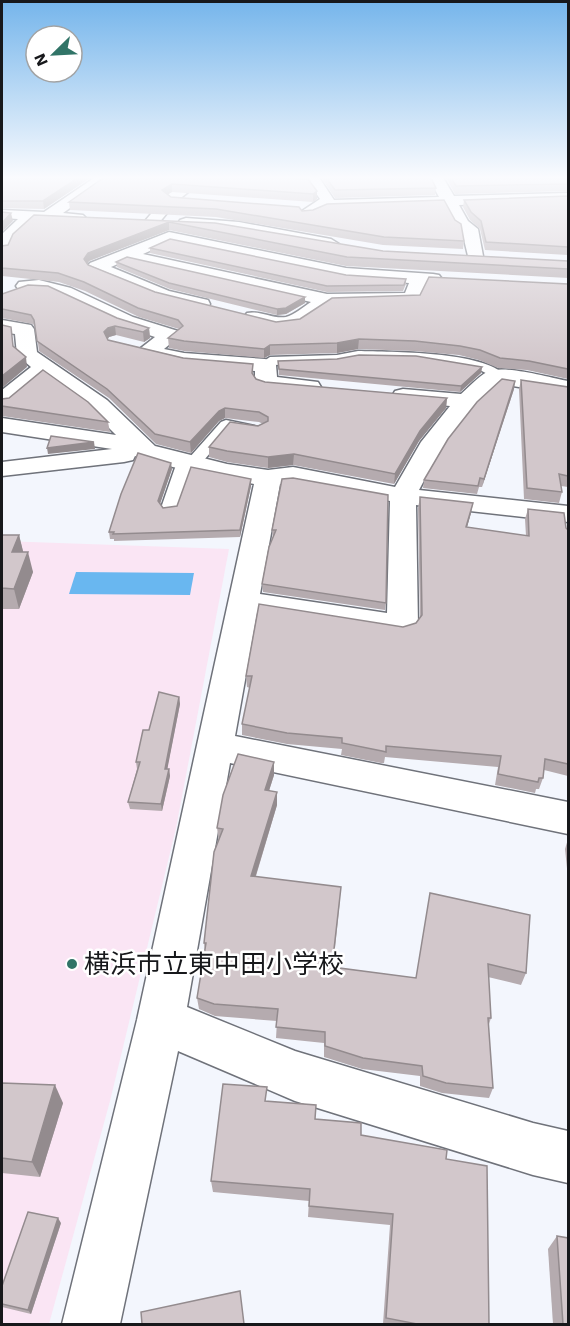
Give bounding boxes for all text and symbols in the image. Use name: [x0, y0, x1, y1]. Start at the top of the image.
north arrow: [24, 24, 84, 84]
text: N: [30, 51, 52, 69]
place label: 横浜市立東中田小学校: [84, 949, 344, 979]
marker: 横浜市立東中田小学校: [65, 957, 79, 971]

